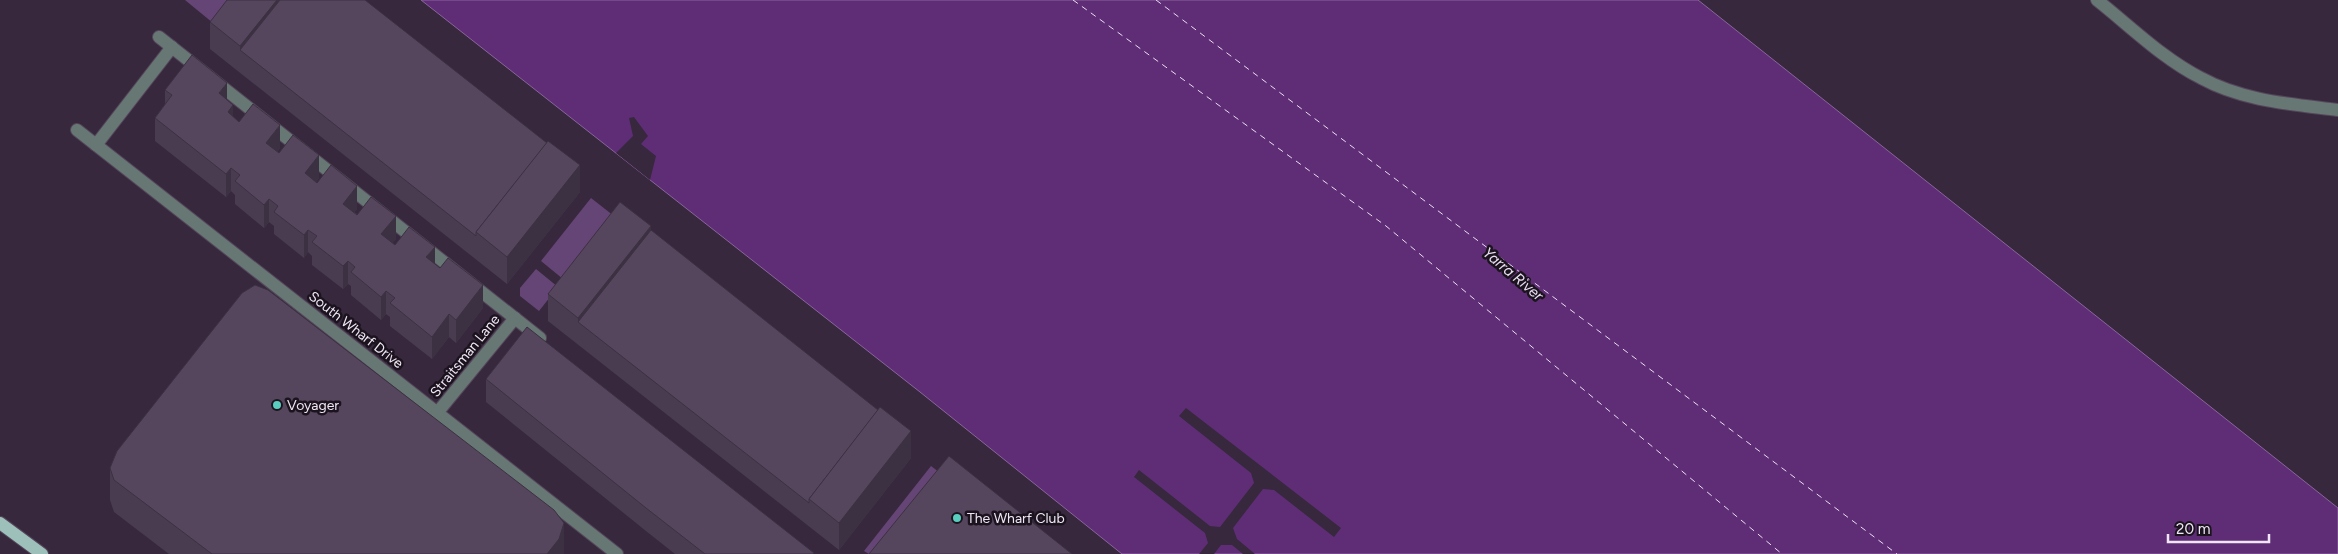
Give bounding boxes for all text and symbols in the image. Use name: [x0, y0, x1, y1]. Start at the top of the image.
water label: Yarra River: [1479, 243, 1548, 305]
street label: South Wharf Drive: [305, 288, 407, 372]
street label: Straitsman Lane: [427, 311, 504, 401]
place label: Voyager: [287, 397, 339, 414]
marker: Voyager: [271, 399, 283, 411]
place label: The Wharf Club: [967, 510, 1065, 527]
marker: The Wharf Club: [951, 512, 963, 524]
scale bar: [2168, 512, 2269, 544]
text: 20 m: [2176, 520, 2210, 538]

